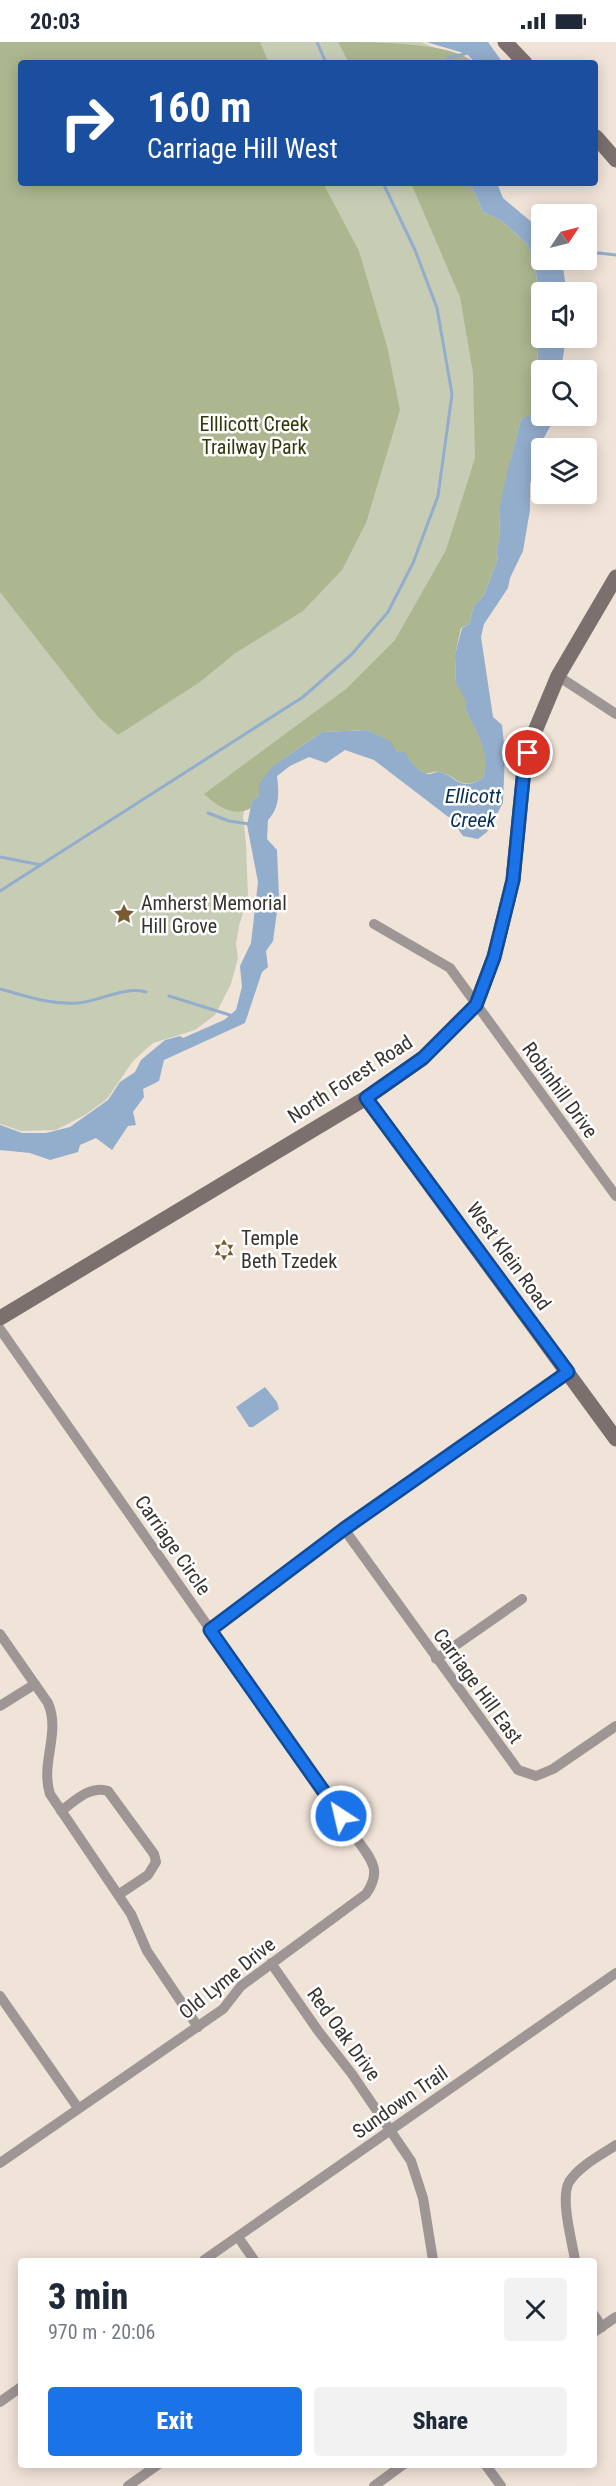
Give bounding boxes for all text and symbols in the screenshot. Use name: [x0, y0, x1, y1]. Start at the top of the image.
text: 20:03: [30, 9, 81, 34]
text: 160 m: [147, 83, 252, 132]
icon: right: [48, 84, 126, 162]
text: Carriage Hill West: [147, 133, 338, 165]
north arrow: [531, 204, 597, 270]
map controls: [531, 204, 597, 504]
button: sound: [531, 282, 597, 348]
button: search: [531, 360, 597, 426]
park label: Elllicott Creek Trailway Park: [199, 412, 309, 459]
button: layers: [531, 438, 597, 504]
pin: [502, 727, 553, 778]
icon: arrive: [511, 736, 544, 769]
water label: Ellicott Creek: [445, 784, 502, 832]
place label: Amherst Memorial Hill Grove: [141, 891, 287, 938]
place icon: Amherst Memorial Hill Grove: [112, 902, 136, 926]
street label: North Forest Road: [283, 1030, 417, 1128]
street label: Robinhill Drive: [517, 1037, 603, 1143]
street label: West Klein Road: [462, 1197, 556, 1315]
place label: Temple Beth Tzedek: [241, 1226, 337, 1273]
synagogue icon: Temple Beth Tzedek: [212, 1238, 236, 1262]
street label: Carriage Circle: [130, 1491, 216, 1599]
street label: Carriage Hill East: [428, 1624, 528, 1748]
position arrow: [309, 1784, 373, 1848]
street label: Old Lyme Drive: [174, 1932, 280, 2024]
street label: Red Oak Drive: [302, 1983, 386, 2085]
street label: Sundown Trail: [348, 2060, 452, 2144]
text: 3 min: [48, 2276, 128, 2318]
button: close: [504, 2278, 567, 2341]
text: 970 m · 20:06: [48, 2320, 155, 2344]
button: Exit: [48, 2387, 302, 2456]
button: Share: [314, 2387, 567, 2456]

